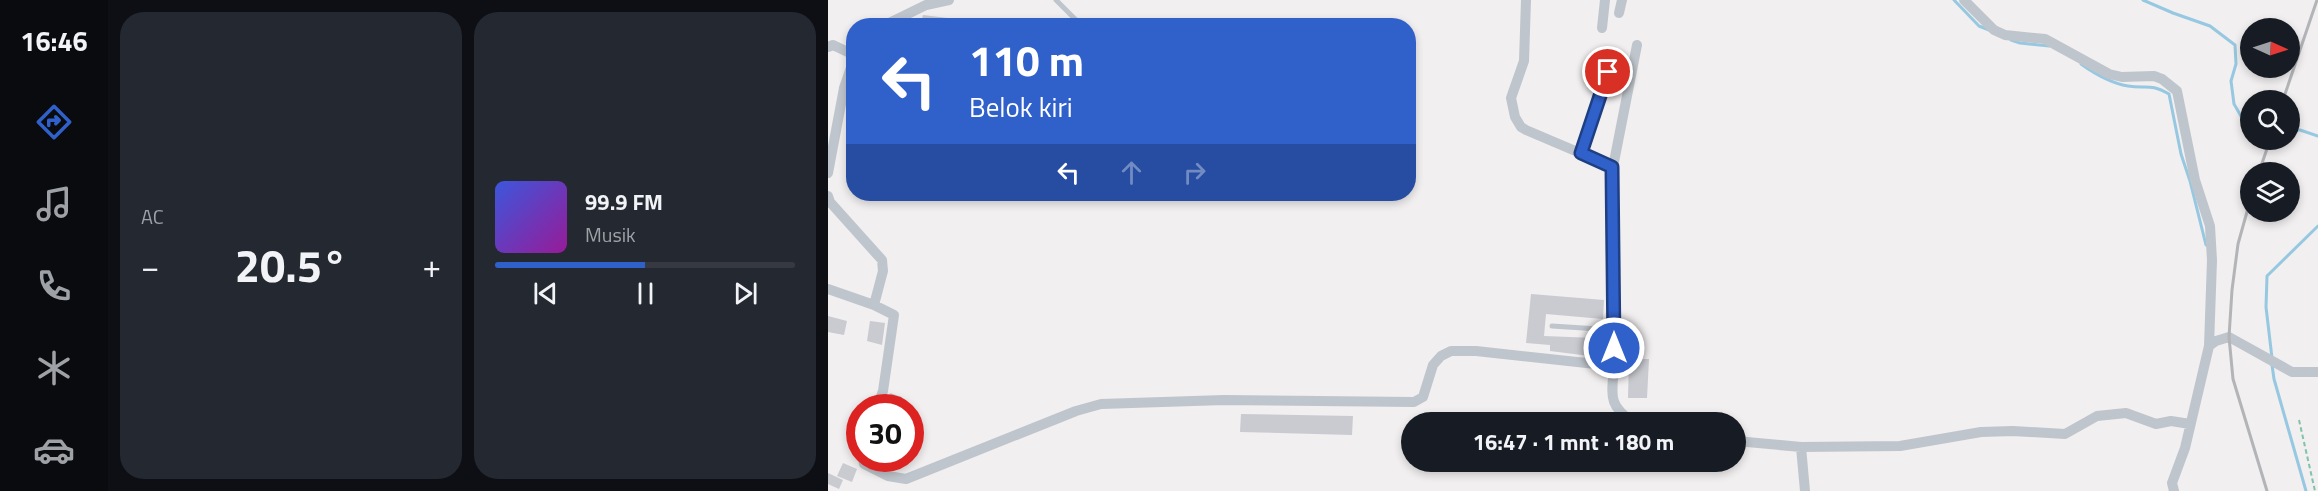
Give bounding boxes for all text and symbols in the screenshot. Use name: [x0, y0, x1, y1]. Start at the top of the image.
north arrow: [2240, 18, 2300, 78]
map controls: [2240, 18, 2300, 222]
text: 16:46: [20, 20, 88, 61]
text: 110 m: [969, 28, 1084, 92]
icon: left: [870, 42, 948, 120]
pin: [1582, 46, 1633, 97]
icon: arrive: [1591, 55, 1624, 88]
text: Belok kiri: [969, 86, 1073, 127]
button: search: [2240, 90, 2300, 150]
icon: directions: [33, 101, 75, 143]
icon: left: [1052, 156, 1085, 189]
icon: ahead: [1115, 156, 1148, 189]
icon: right: [1178, 156, 1211, 189]
button: layers: [2240, 162, 2300, 222]
icon: music: [33, 183, 75, 225]
text: 99.9 FM: [585, 185, 663, 219]
text: AC: [141, 201, 164, 232]
text: Musik: [585, 219, 636, 250]
text: 20.5°: [235, 231, 347, 299]
text: −: [141, 241, 159, 291]
text: +: [423, 241, 441, 291]
icon: phone: [33, 265, 75, 307]
icon: previous: [529, 277, 562, 310]
icon: pause: [629, 277, 662, 310]
icon: next: [729, 277, 762, 310]
position arrow: [1582, 316, 1646, 380]
icon: climate: [33, 347, 75, 389]
speed limit sign: 30: [846, 394, 924, 472]
text: 16:47 · 1 mnt · 180 m: [1473, 425, 1674, 459]
icon: car: [33, 429, 75, 471]

